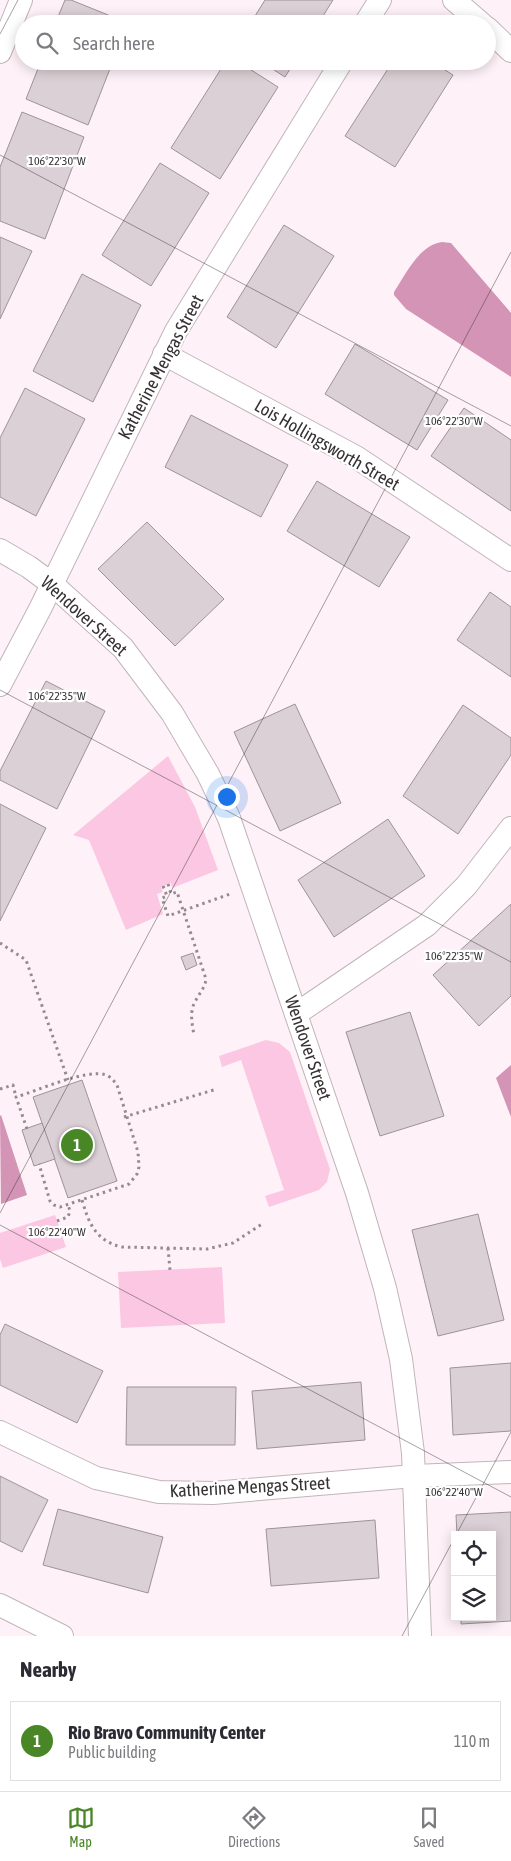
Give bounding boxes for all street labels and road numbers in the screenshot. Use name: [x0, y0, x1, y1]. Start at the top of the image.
street label: Katherine Mengas Street: [114, 291, 208, 443]
street label: Lois Hollingsworth Street: [251, 395, 403, 495]
street label: Wendover Street: [37, 571, 132, 660]
street label: Wendover Street: [281, 993, 336, 1103]
street label: Katherine Mengas Street: [169, 1472, 331, 1501]

